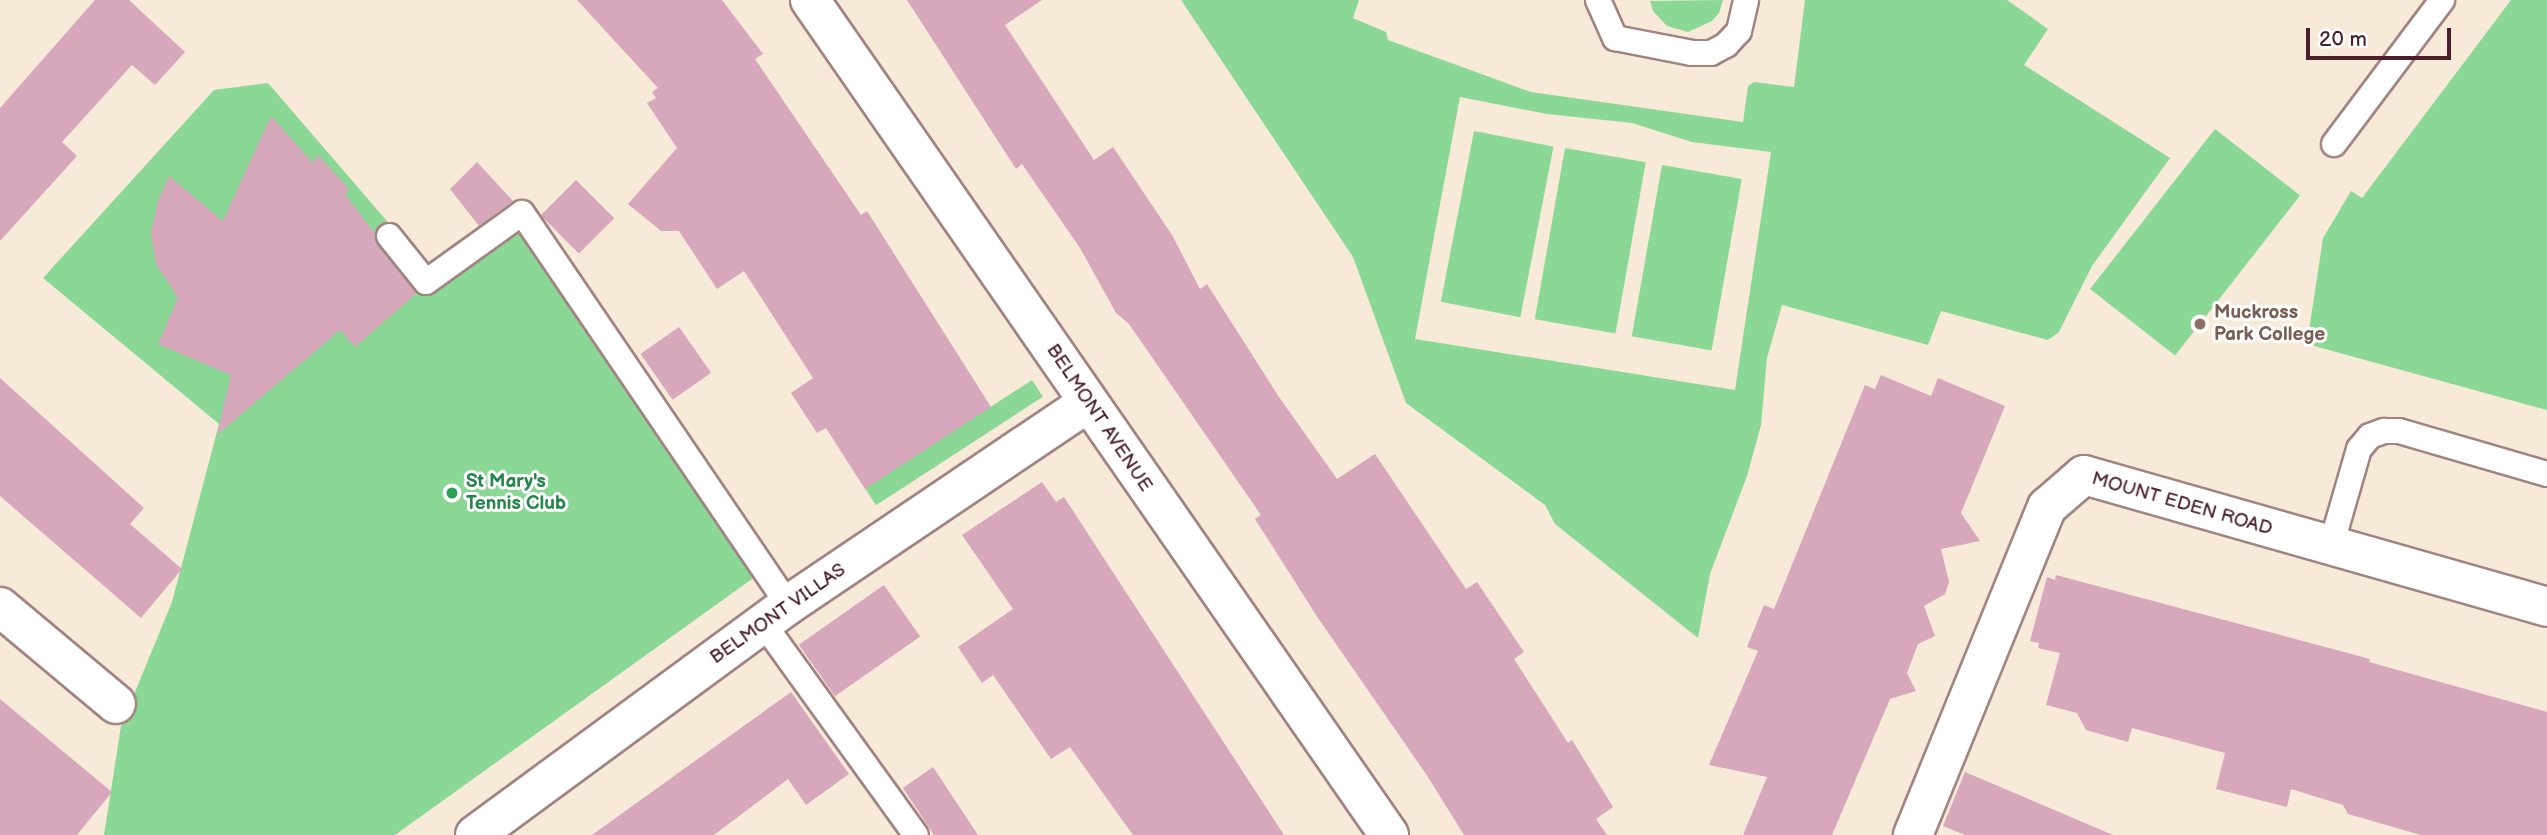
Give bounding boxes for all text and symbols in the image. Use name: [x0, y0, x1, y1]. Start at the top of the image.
scale bar: [2309, 14, 2454, 58]
text: 20 m: [2319, 27, 2367, 52]
place label: Muckross Park College: [2214, 302, 2325, 346]
marker: Muckross Park College: [2192, 316, 2208, 332]
street label: BELMONT AVENUE: [1041, 340, 1157, 496]
street label: MOUNT EDEN ROAD: [2089, 467, 2275, 541]
place label: St Mary's Tennis Club: [466, 471, 566, 515]
marker: St Mary's Tennis Club: [444, 485, 460, 501]
street label: BELMONT VILLAS: [706, 559, 850, 669]

